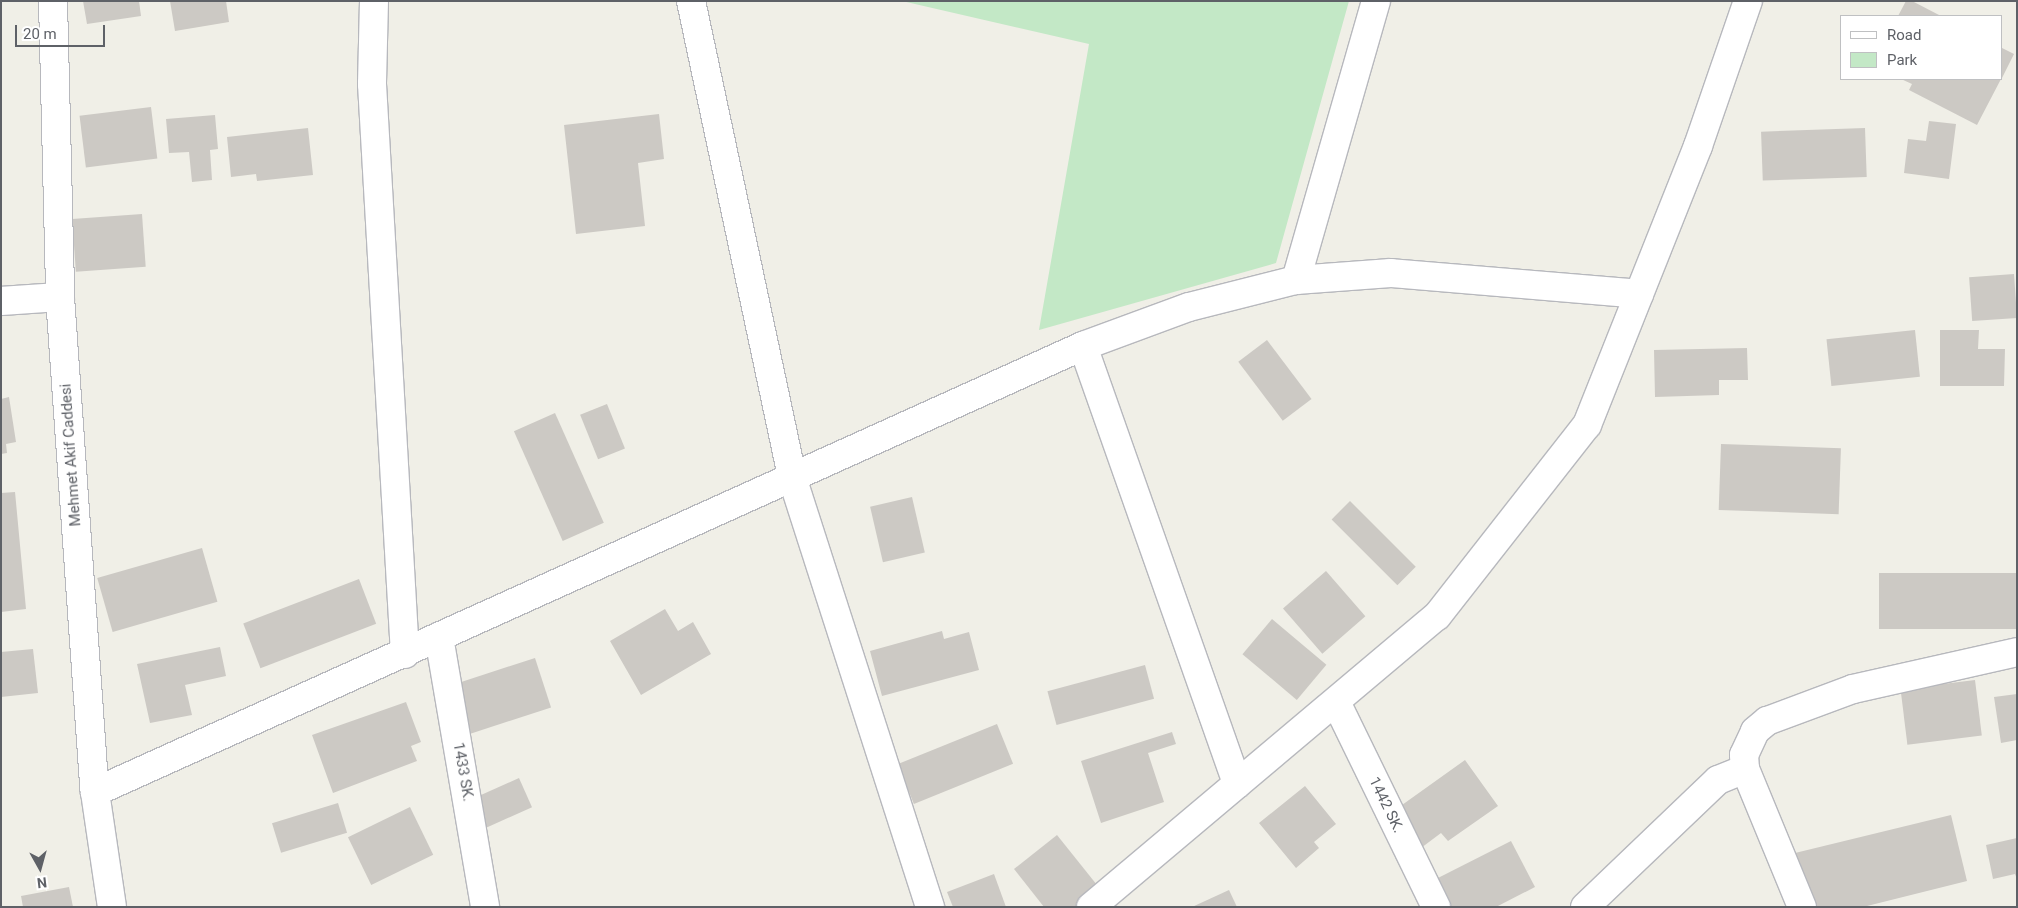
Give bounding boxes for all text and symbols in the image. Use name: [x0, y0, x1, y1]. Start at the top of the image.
scale bar: [18, 15, 108, 47]
legend: [1840, 15, 2003, 80]
text: 20 m: [23, 25, 57, 43]
text: Road: [1887, 26, 1921, 44]
text: Park: [1887, 51, 1917, 69]
street label: Mehmet Akif Caddesi: [57, 383, 85, 527]
street label: 1433 SK.: [449, 741, 477, 803]
street label: 1442 SK.: [1365, 774, 1407, 836]
north arrow: [15, 843, 65, 893]
text: N: [36, 874, 48, 891]

